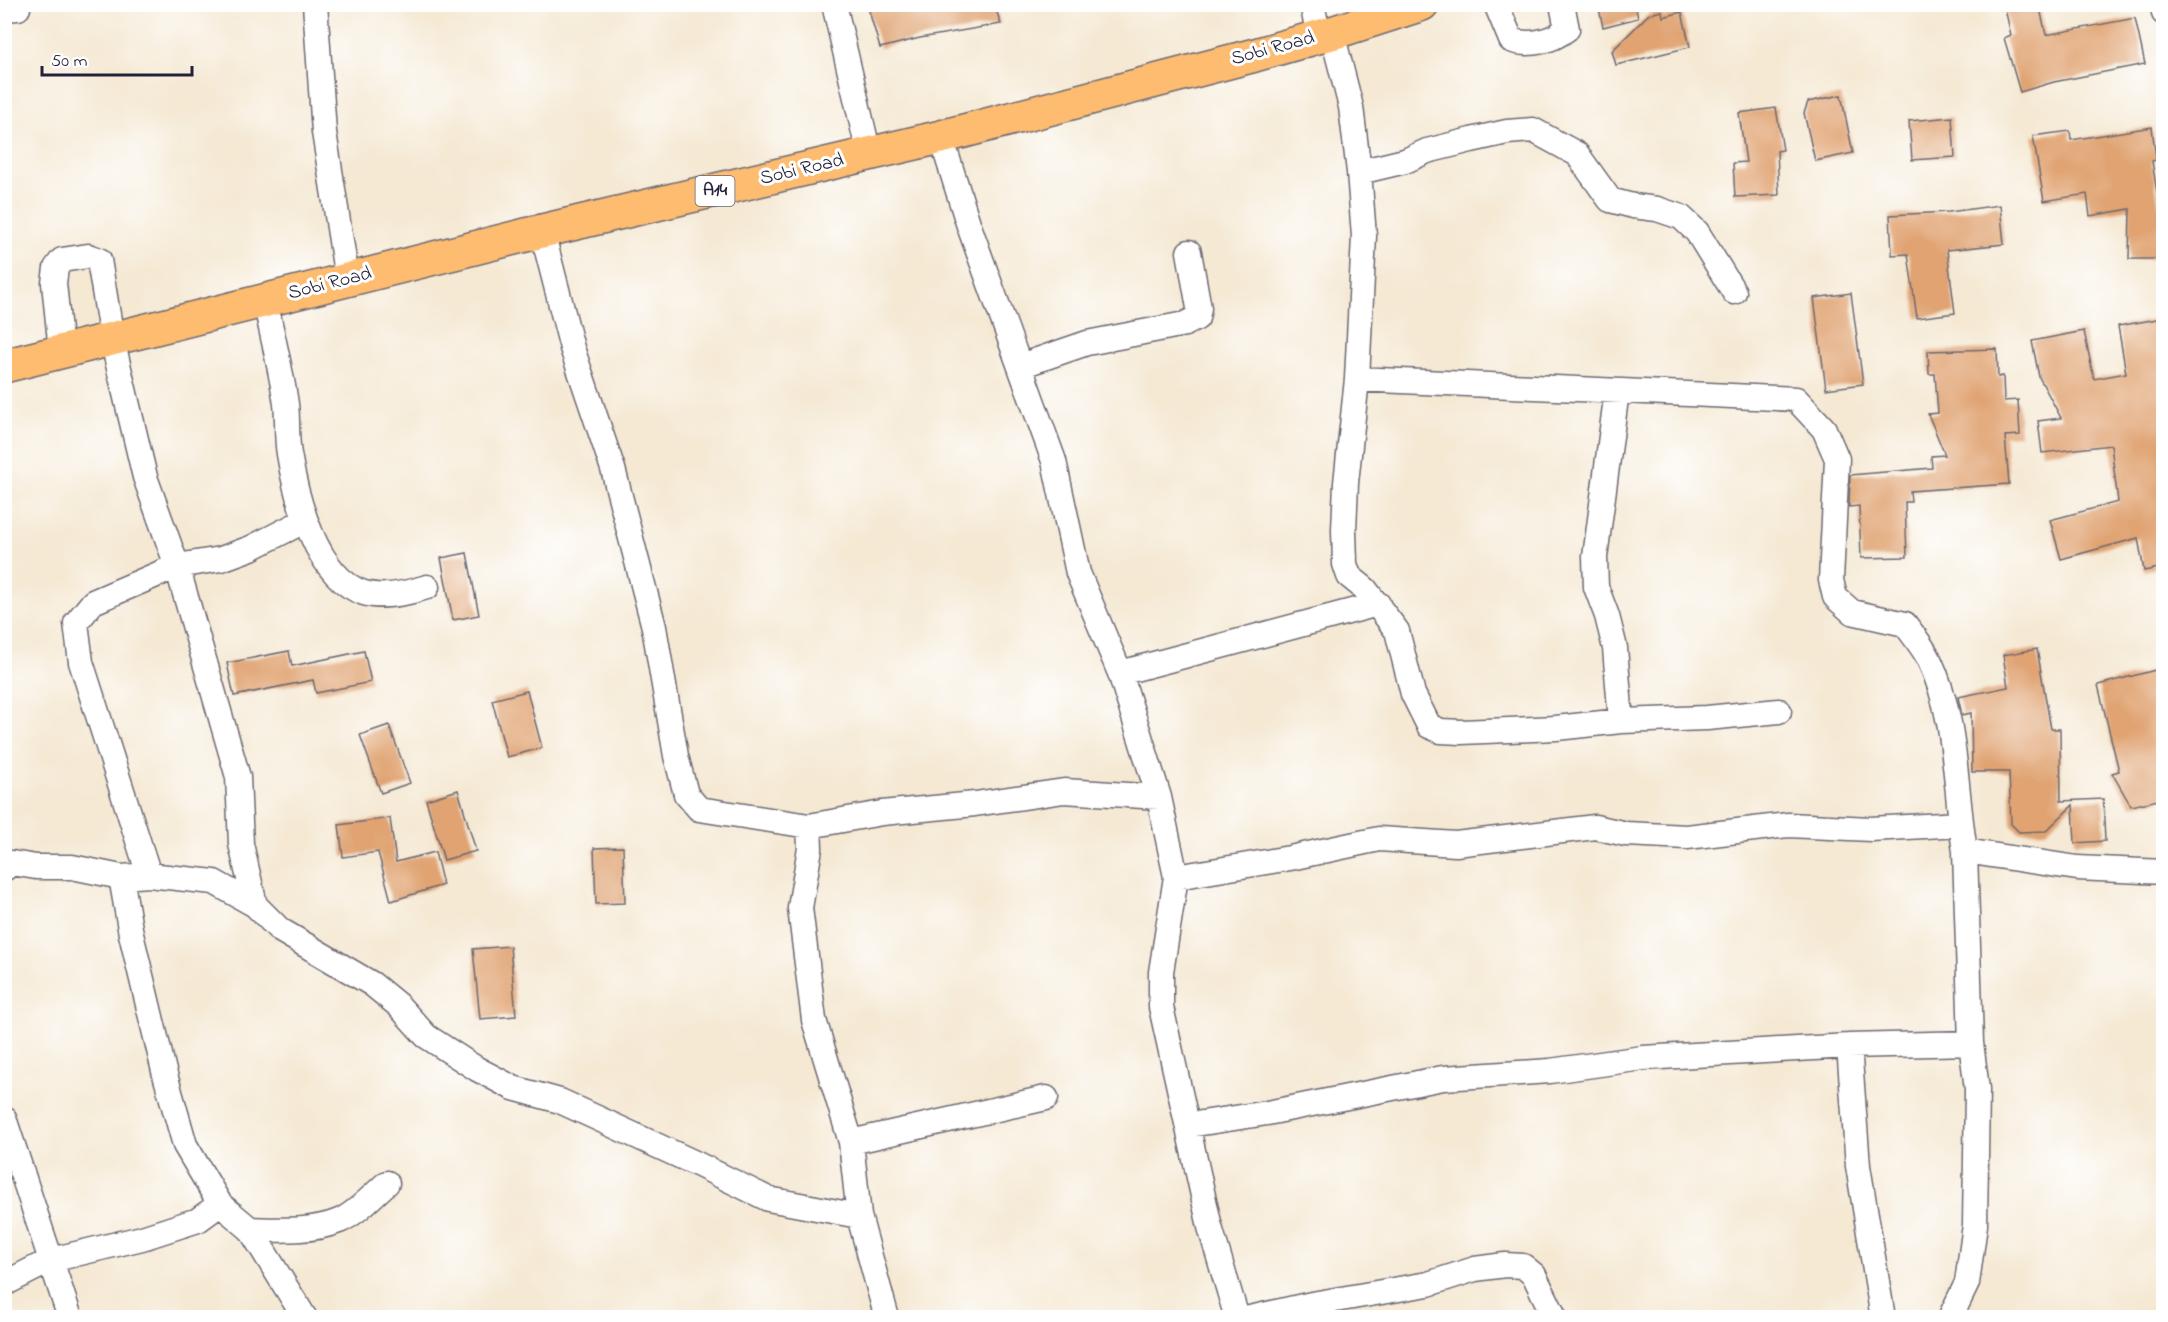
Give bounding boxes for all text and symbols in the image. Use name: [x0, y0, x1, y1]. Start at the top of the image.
street label: Sobi Road: [1228, 24, 1318, 74]
scale bar: [42, 39, 192, 77]
text: 50 m: [51, 49, 88, 75]
street label: Sobi Road: [757, 146, 847, 194]
road number: A14: [696, 176, 734, 206]
street label: Sobi Road: [285, 260, 375, 308]

